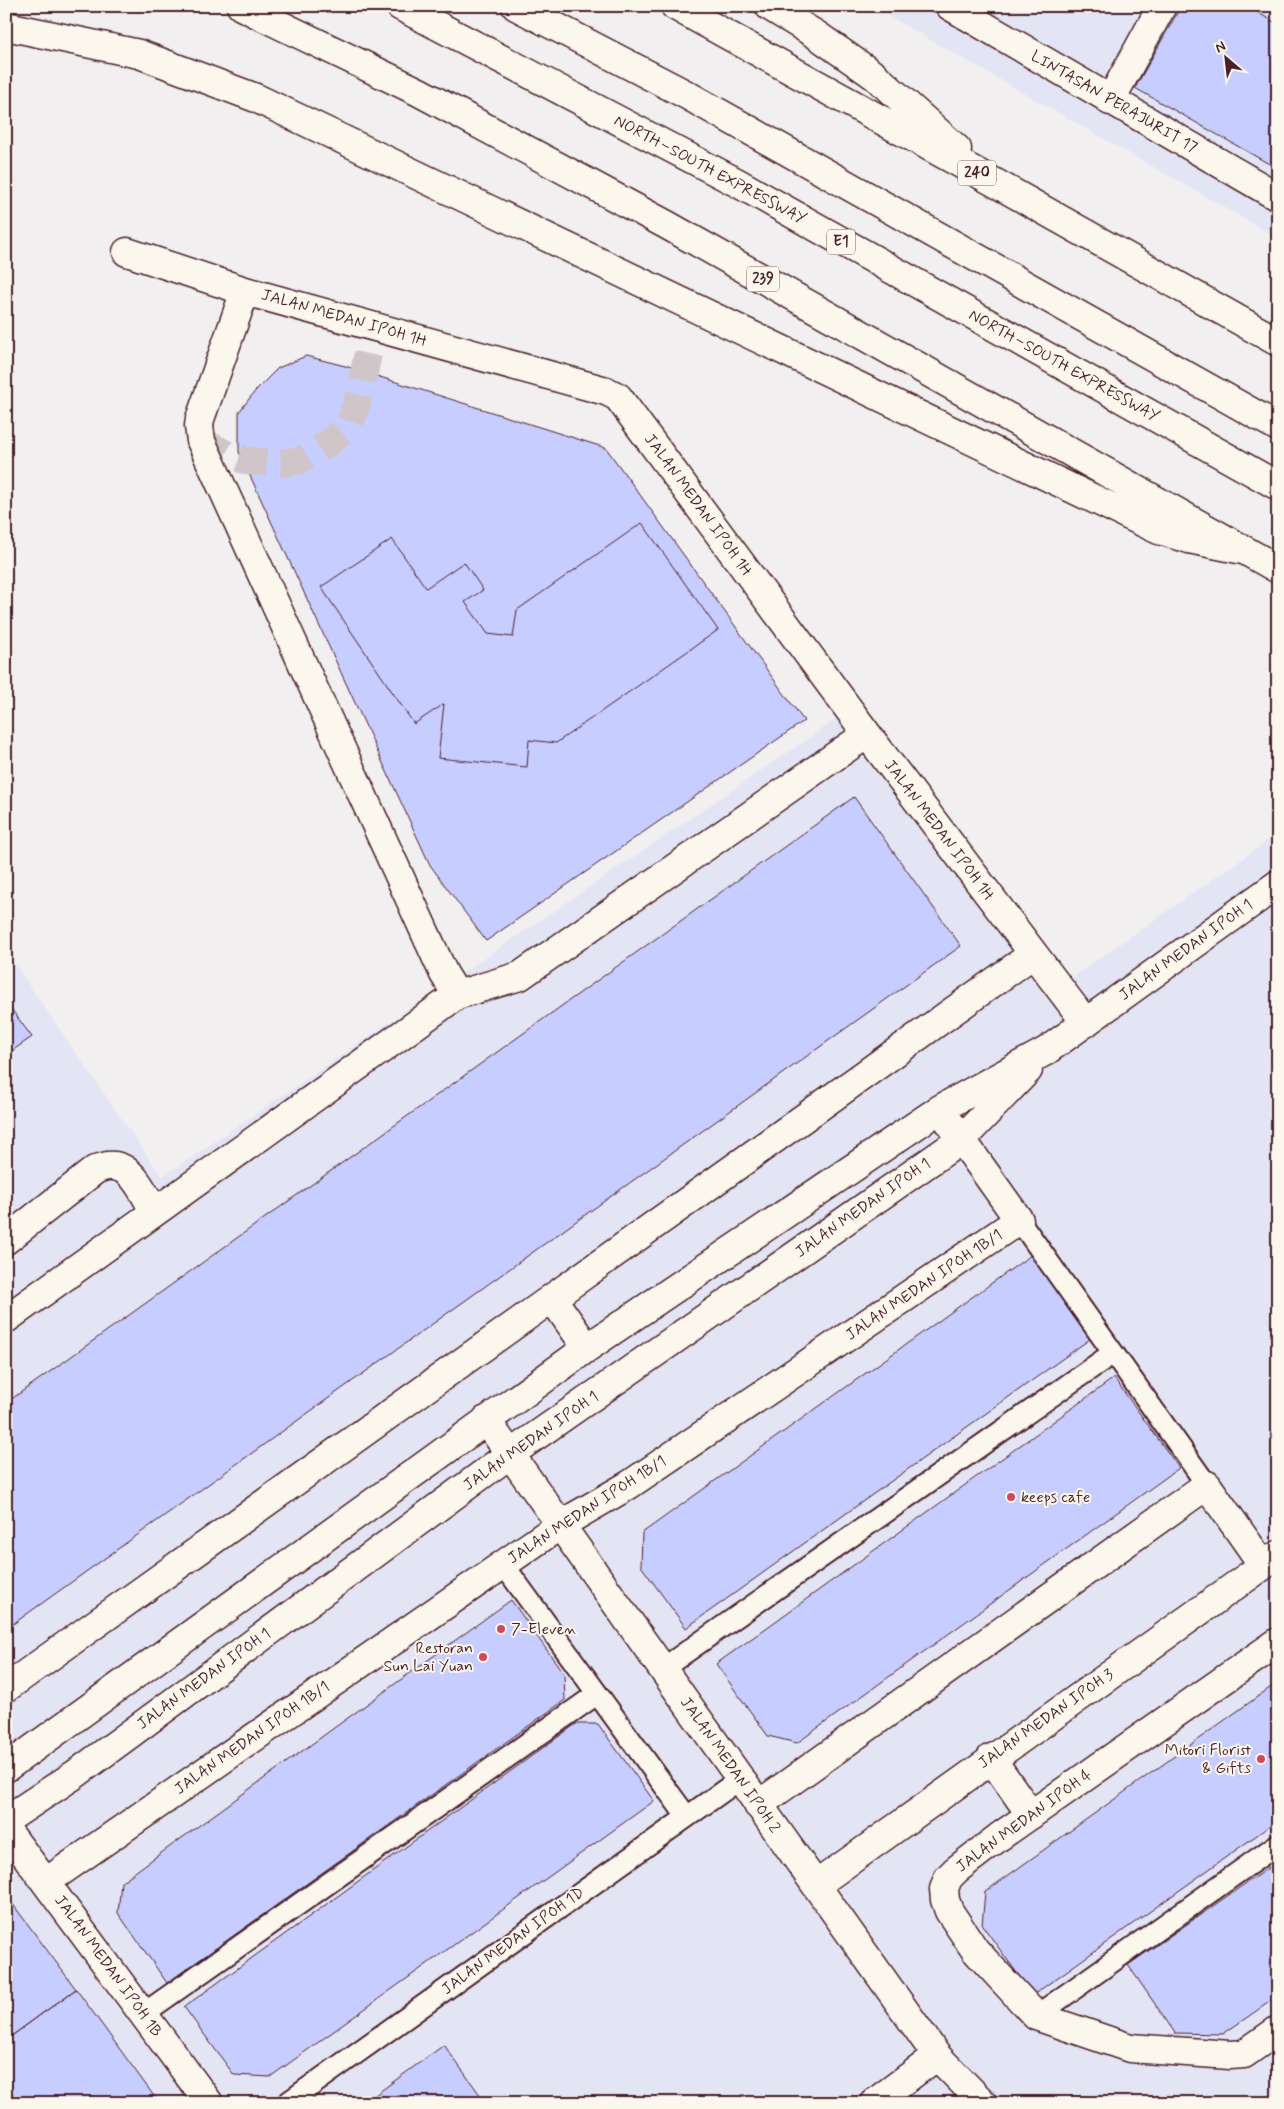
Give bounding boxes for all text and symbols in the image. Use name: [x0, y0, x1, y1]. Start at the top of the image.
north arrow: [1202, 32, 1252, 82]
text: N: [1212, 37, 1229, 58]
street label: LINTASAN PERAJURIT 17: [1027, 46, 1201, 158]
street label: NORTH–SOUTH EXPRESSWAY: [610, 110, 810, 230]
road number: 240: [958, 160, 996, 186]
road number: E1: [827, 230, 855, 254]
road number: 239: [747, 266, 779, 292]
street label: JALAN MEDAN IPOH 1H: [259, 284, 429, 352]
street label: NORTH–SOUTH EXPRESSWAY: [965, 305, 1163, 427]
street label: JALAN MEDAN IPOH 1H: [639, 430, 757, 580]
street label: JALAN MEDAN IPOH 1H: [879, 755, 999, 905]
street label: JALAN MEDAN IPOH 1: [1115, 894, 1257, 1006]
street label: JALAN MEDAN IPOH 1: [791, 1153, 935, 1263]
street label: JALAN MEDAN IPOH 1B/1: [842, 1225, 1006, 1345]
street label: JALAN MEDAN IPOH 1: [459, 1386, 603, 1496]
street label: JALAN MEDAN IPOH 1B/1: [504, 1451, 670, 1569]
place label: keeps cafe: [1021, 1487, 1090, 1508]
marker: keeps cafe: [1005, 1491, 1017, 1503]
place label: 7-Eleven: [511, 1619, 577, 1640]
street label: JALAN MEDAN IPOH 1: [133, 1623, 275, 1735]
marker: 7-Eleven: [495, 1623, 507, 1635]
place label: Restoran Sun Lai Yuan: [384, 1638, 473, 1677]
marker: Restoran Sun Lai Yuan: [477, 1651, 489, 1663]
street label: JALAN MEDAN IPOH 3: [974, 1664, 1118, 1774]
street label: JALAN MEDAN IPOH 1B/1: [170, 1676, 334, 1800]
street label: JALAN MEDAN IPOH 2: [675, 1693, 785, 1837]
place label: Mitori Florist & Gifts: [1165, 1740, 1251, 1779]
marker: Mitori Florist & Gifts: [1255, 1753, 1267, 1765]
street label: JALAN MEDAN IPOH 4: [952, 1765, 1096, 1877]
street label: JALAN MEDAN IPOH 1D: [437, 1882, 589, 2000]
street label: JALAN MEDAN IPOH 1B: [49, 1891, 167, 2041]

